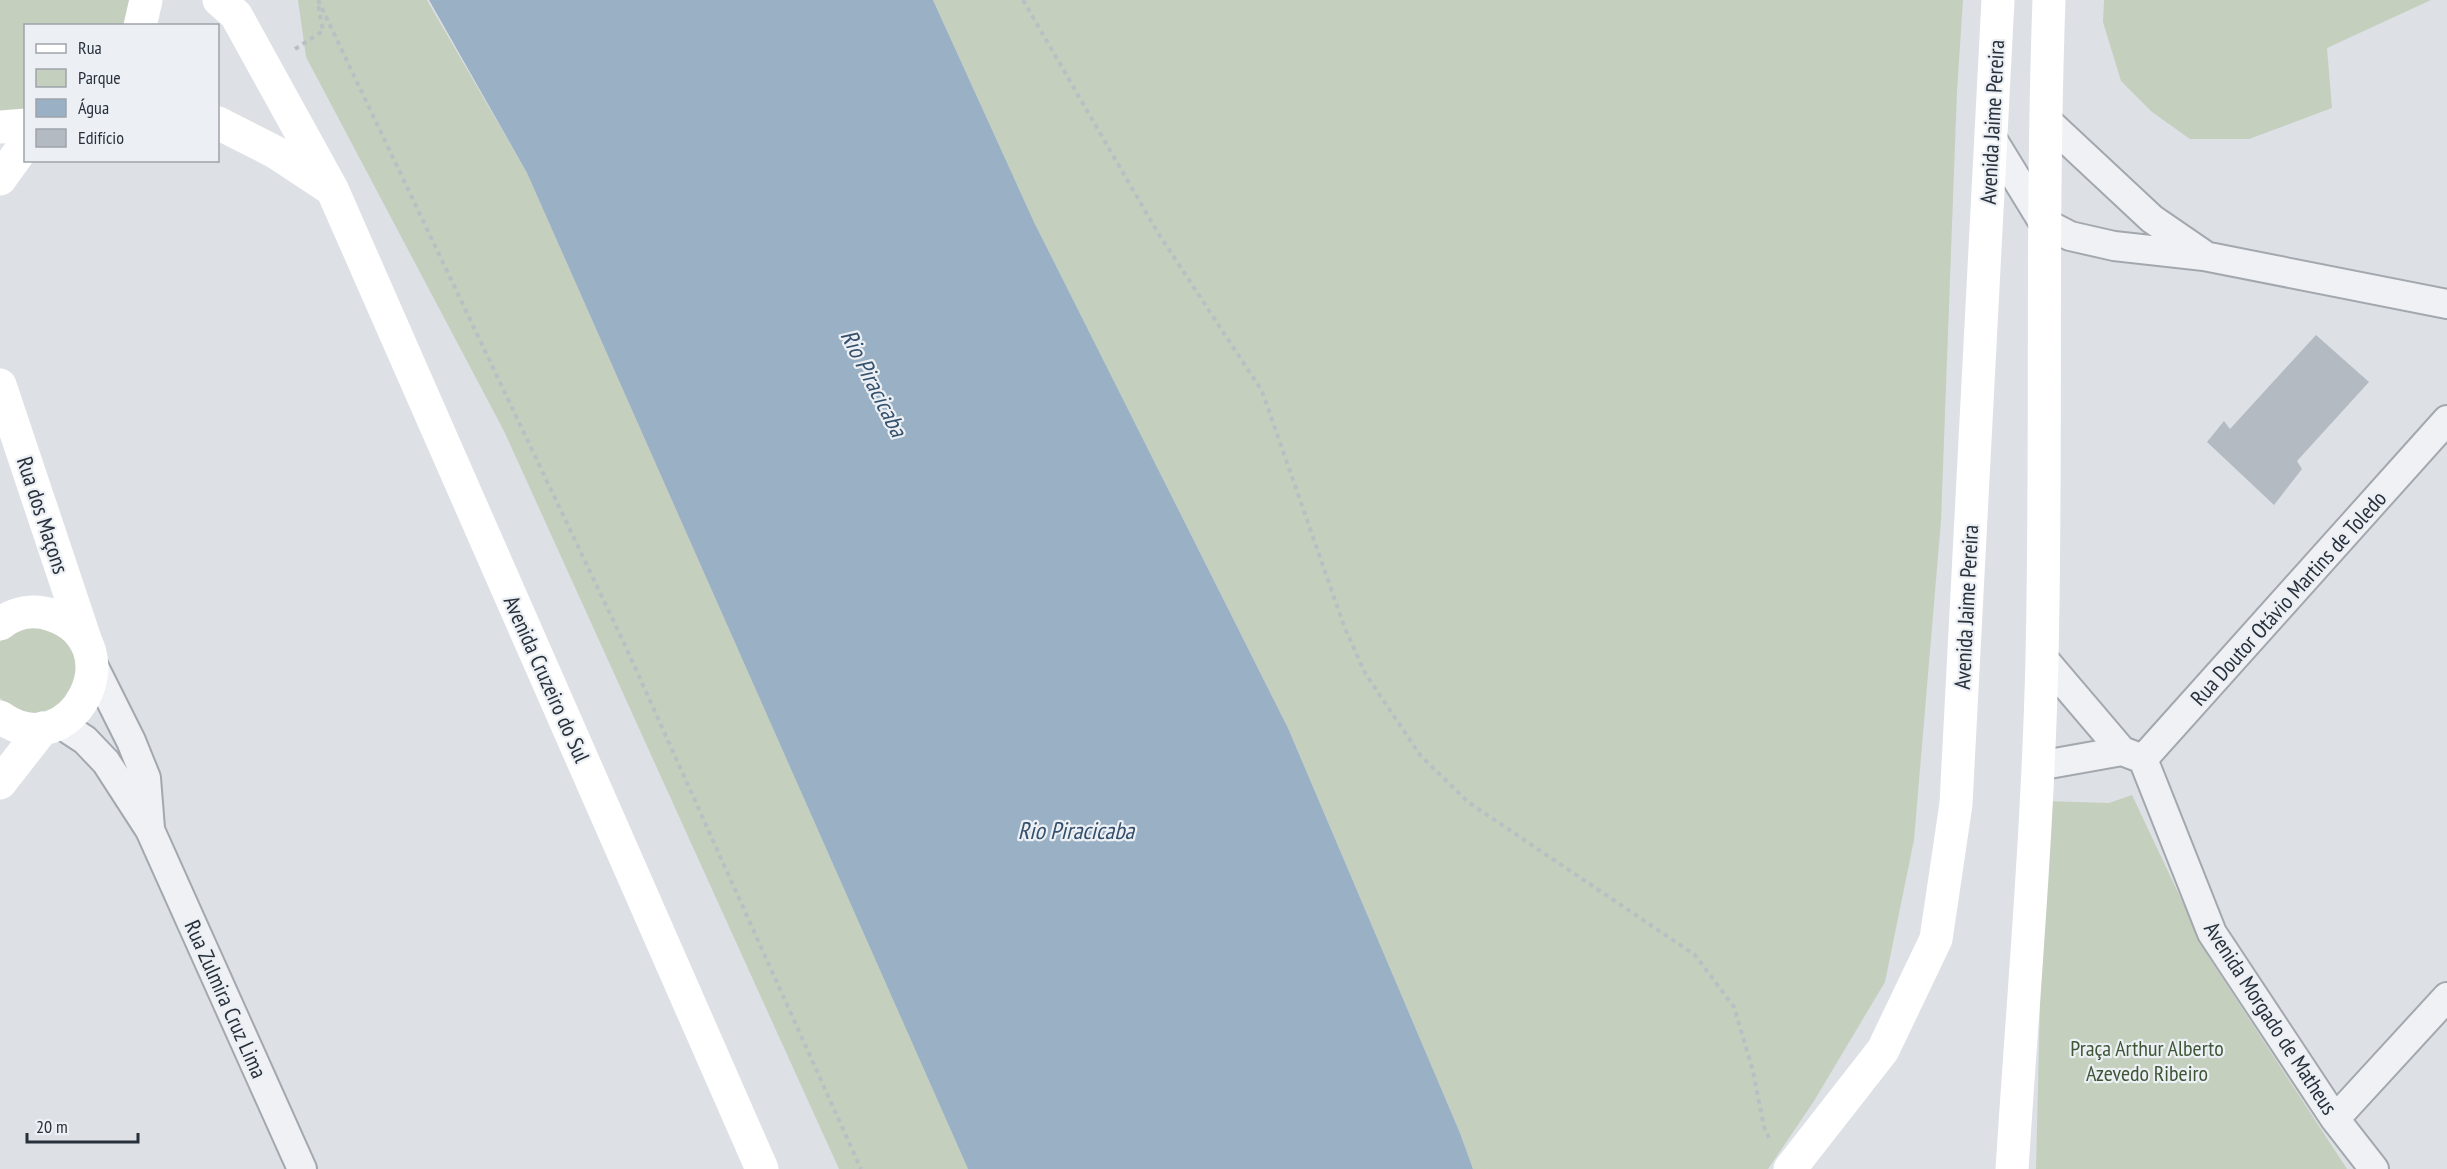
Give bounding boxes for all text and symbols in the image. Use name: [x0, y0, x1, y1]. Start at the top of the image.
legend: [24, 24, 219, 162]
text: Rua: [78, 36, 102, 59]
street label: Avenida Jaime Pereira: [1974, 39, 2010, 205]
text: Parque: [78, 66, 121, 89]
text: Água: [78, 96, 109, 119]
text: Edifício: [78, 126, 124, 149]
water label: Rio Piracicaba: [834, 324, 915, 443]
street label: Rua dos Maçons: [11, 453, 75, 577]
street label: Rua Doutor Otávio Martins de Toledo: [2184, 485, 2392, 711]
street label: Avenida Jaime Pereira: [1948, 524, 1984, 690]
street label: Avenida Cruzeiro do Sul: [498, 591, 597, 768]
water label: Rio Piracicaba: [1018, 815, 1136, 846]
street label: Rua Zulmira Cruz Lima: [179, 916, 273, 1082]
street label: Avenida Morgado de Matheus: [2198, 916, 2344, 1120]
park label: Praça Arthur Alberto Azevedo Ribeiro: [2070, 1034, 2224, 1087]
scale bar: [27, 1106, 138, 1144]
text: 20 m: [36, 1115, 68, 1138]

